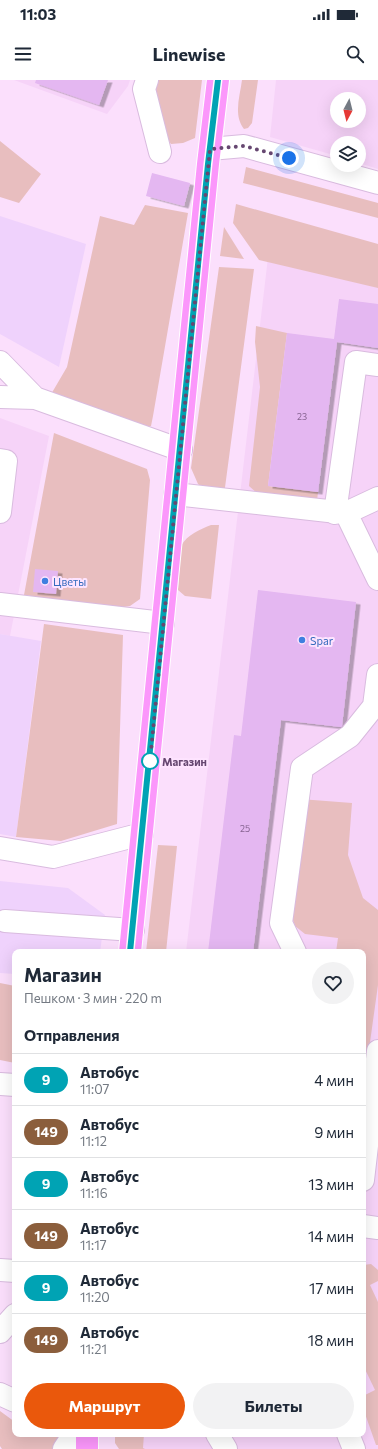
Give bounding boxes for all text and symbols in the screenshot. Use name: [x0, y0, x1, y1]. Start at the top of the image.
text: 11:03: [20, 5, 56, 23]
icon: menu: [12, 43, 34, 65]
text: Linewise: [153, 43, 225, 65]
icon: search: [344, 43, 366, 65]
north arrow: [330, 92, 366, 128]
map controls: [330, 92, 366, 172]
button: layers: [330, 136, 366, 172]
your location: [279, 148, 299, 168]
house number: 23: [297, 411, 307, 422]
place label: Цветы: [53, 575, 86, 588]
marker: Цветы: [40, 576, 50, 586]
place label: Spar: [310, 634, 334, 647]
marker: Spar: [297, 635, 307, 645]
marker: Магазин: [141, 752, 159, 770]
place label: Магазин: [162, 755, 207, 768]
house number: 25: [240, 823, 250, 834]
button: heart: [312, 962, 354, 1004]
text: Магазин: [24, 963, 102, 986]
text: Пешком · 3 мин · 220 m: [24, 990, 162, 1006]
text: Отправления: [24, 1026, 120, 1044]
text: Автобус: [80, 1063, 139, 1081]
text: 9: [42, 1071, 50, 1088]
text: 4 мин: [314, 1071, 354, 1089]
text: 11:07: [80, 1081, 109, 1097]
text: Автобус: [80, 1115, 139, 1133]
text: 149: [34, 1123, 58, 1140]
text: 9 мин: [314, 1123, 354, 1141]
text: 11:12: [80, 1133, 107, 1149]
text: Автобус: [80, 1167, 139, 1185]
text: 9: [42, 1175, 50, 1192]
text: 13 мин: [308, 1175, 354, 1193]
text: 11:16: [80, 1185, 108, 1201]
text: Автобус: [80, 1219, 139, 1237]
text: 149: [34, 1227, 58, 1244]
text: 14 мин: [308, 1227, 354, 1245]
text: 11:17: [80, 1237, 107, 1253]
text: Автобус: [80, 1271, 139, 1289]
text: 9: [42, 1279, 50, 1296]
text: 17 мин: [309, 1279, 354, 1297]
text: 11:20: [80, 1289, 110, 1305]
text: Автобус: [80, 1323, 139, 1341]
text: 149: [34, 1331, 58, 1348]
text: 18 мин: [308, 1331, 354, 1349]
text: 11:21: [80, 1341, 107, 1357]
button: Маршрут: [24, 1383, 185, 1429]
button: Билеты: [193, 1383, 354, 1429]

